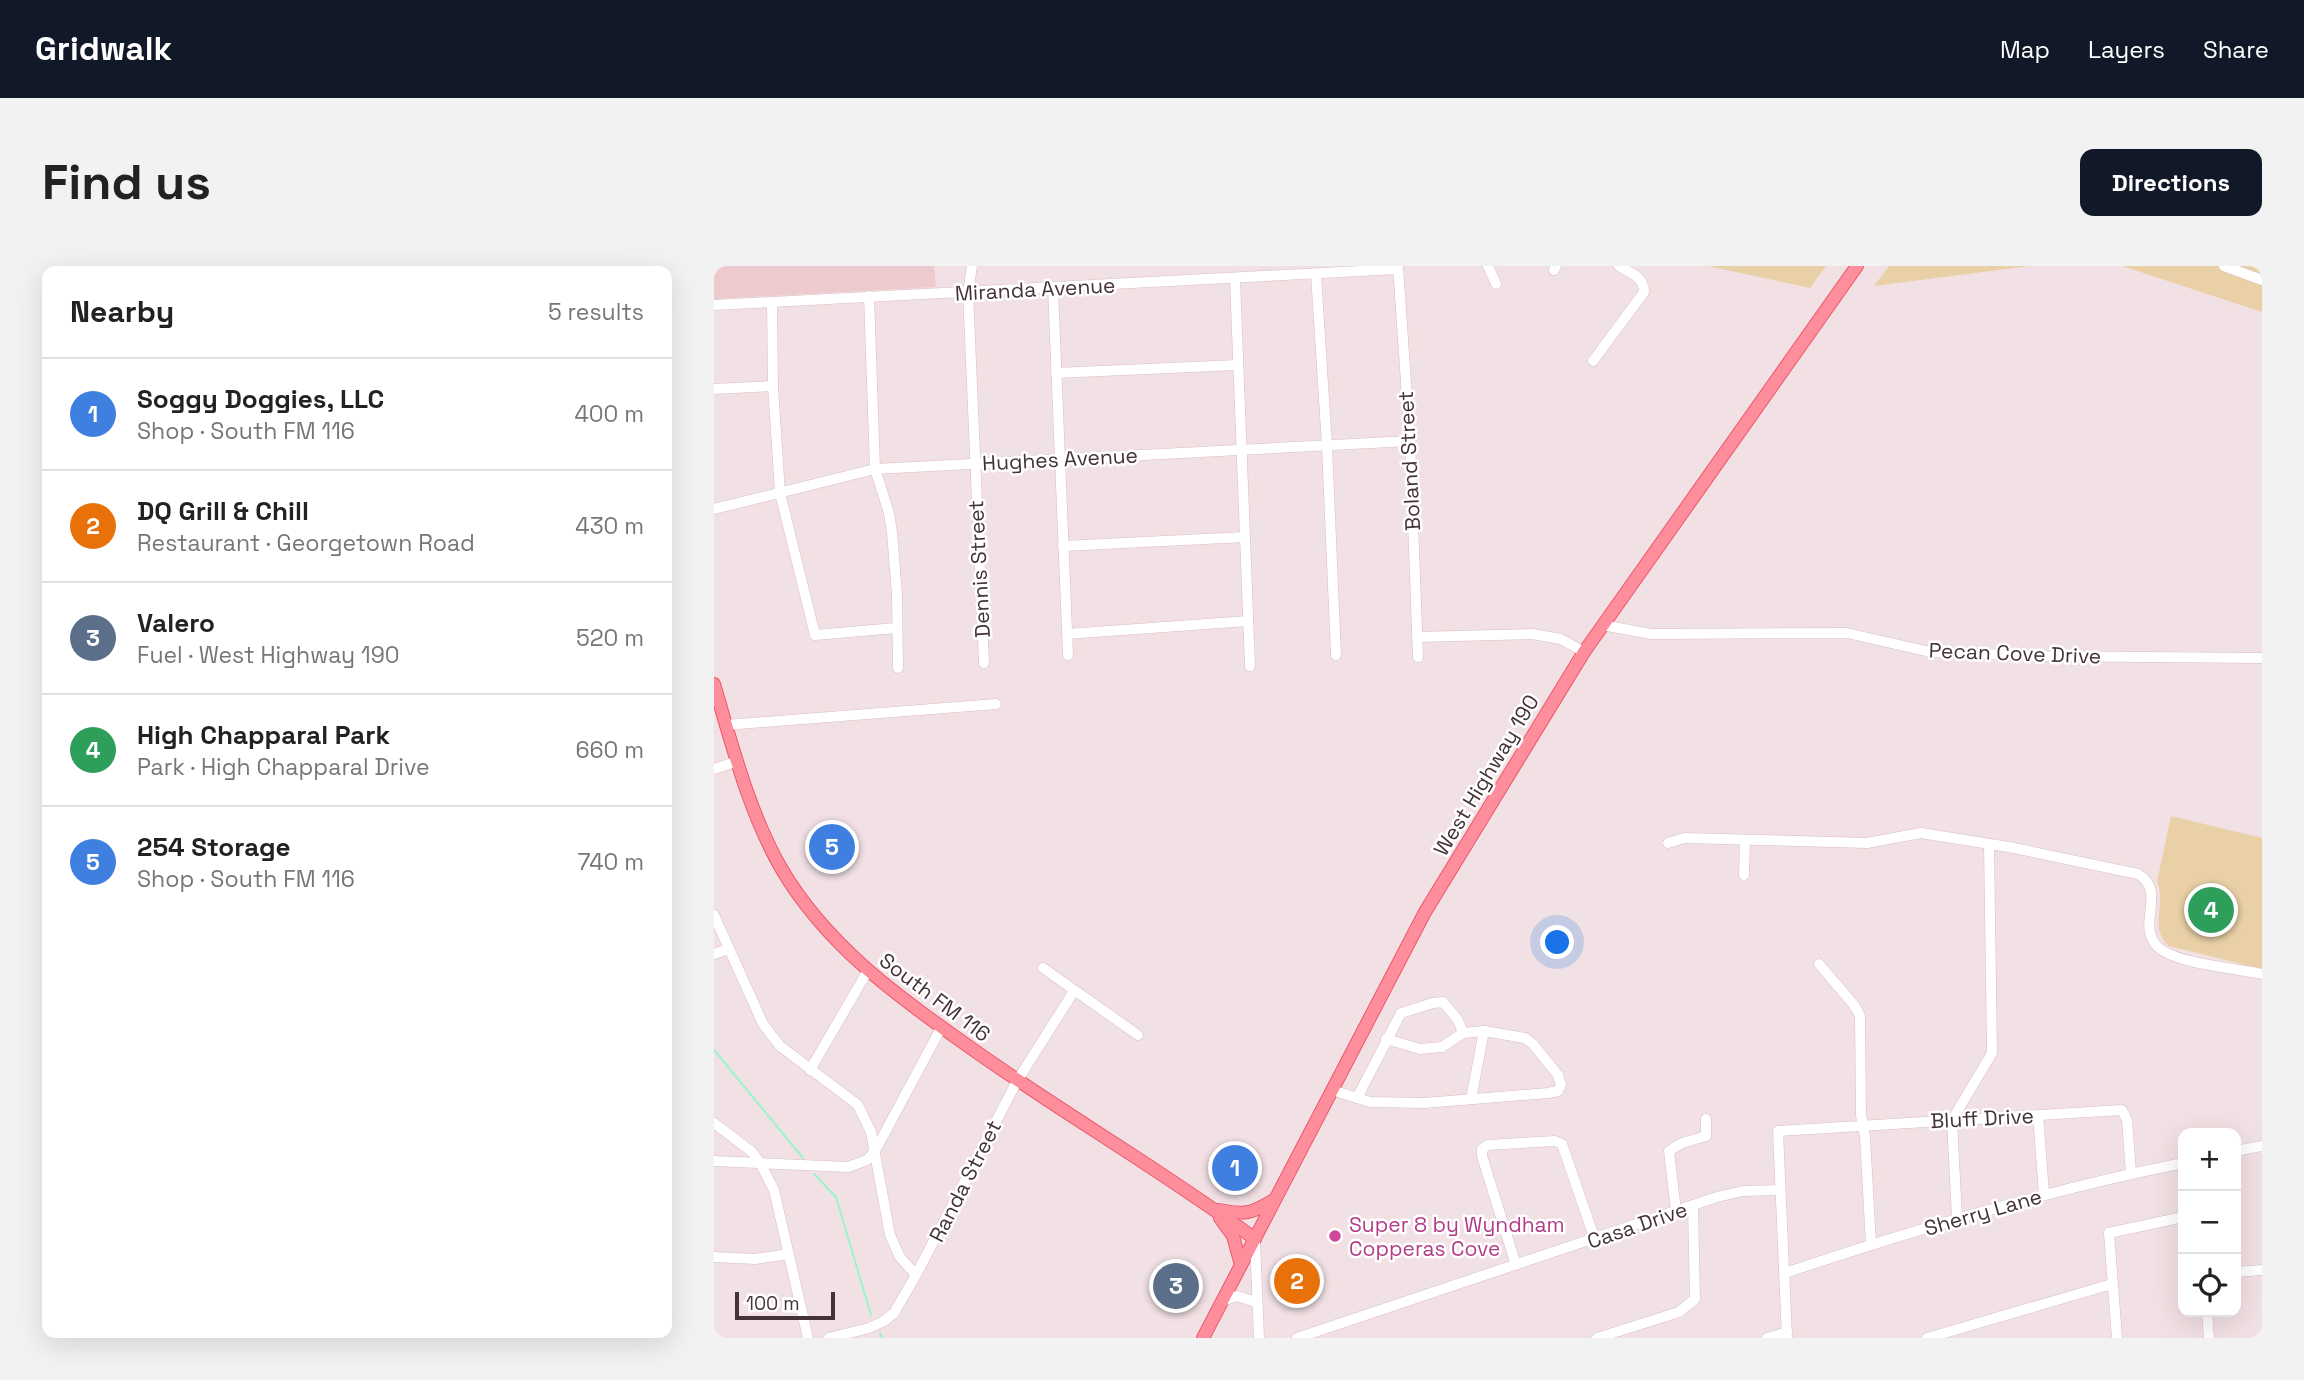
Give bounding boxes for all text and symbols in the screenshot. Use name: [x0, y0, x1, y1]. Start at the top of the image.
text: Gridwalk: [35, 28, 172, 70]
text: Map: [2000, 34, 2050, 65]
text: Layers: [2088, 34, 2165, 65]
text: Share: [2203, 34, 2269, 65]
button: Directions: [2080, 149, 2262, 216]
text: Find us: [42, 151, 211, 213]
street label: Miranda Avenue: [954, 271, 1116, 307]
text: Nearby: [70, 292, 174, 331]
text: 5 results: [548, 297, 644, 327]
text: Soggy Doggies, LLC: [137, 382, 384, 416]
street label: Boland Street: [1392, 390, 1426, 532]
text: 1: [88, 399, 98, 429]
text: 400 m: [574, 399, 644, 429]
text: Shop · South FM 116: [137, 416, 355, 446]
street label: Hughes Avenue: [982, 441, 1138, 477]
text: DQ Grill & Chill: [137, 494, 309, 528]
street label: Dennis Street: [962, 499, 996, 639]
text: 2: [86, 511, 100, 541]
text: 430 m: [575, 511, 644, 541]
text: Restaurant · Georgetown Road: [137, 528, 475, 558]
text: Valero: [137, 606, 215, 640]
text: 3: [86, 623, 100, 653]
text: 520 m: [576, 623, 644, 653]
street label: Pecan Cove Drive: [1928, 636, 2102, 670]
text: Fuel · West Highway 190: [137, 640, 400, 670]
street label: West Highway 190: [1427, 689, 1545, 861]
text: High Chapparal Park: [137, 718, 390, 752]
text: 4: [86, 735, 100, 765]
text: 660 m: [575, 735, 644, 765]
text: Park · High Chapparal Drive: [137, 752, 430, 782]
pin: 5: [809, 821, 855, 873]
text: 254 Storage: [137, 830, 291, 864]
text: 5: [86, 847, 100, 877]
text: 740 m: [578, 847, 644, 877]
text: Shop · South FM 116: [137, 864, 355, 894]
pin: 4: [2188, 884, 2234, 936]
your location: [1540, 925, 1574, 959]
street label: South FM 116: [874, 947, 996, 1047]
street label: Bluff Drive: [1930, 1102, 2034, 1134]
street label: Randa Street: [923, 1115, 1007, 1247]
map controls: [2178, 1128, 2241, 1317]
button: +: [2178, 1128, 2241, 1191]
pin: 1: [1212, 1142, 1258, 1194]
street label: Sherry Lane: [1921, 1182, 2045, 1242]
button: −: [2178, 1191, 2241, 1254]
street label: Casa Drive: [1583, 1195, 1691, 1255]
place label: Super 8 by Wyndham Copperas Cove: [1349, 1211, 1565, 1262]
marker: Super 8 by Wyndham Copperas Cove: [1327, 1228, 1343, 1244]
button: locate: [2178, 1254, 2241, 1317]
pin: 2: [1274, 1255, 1320, 1307]
pin: 3: [1153, 1260, 1199, 1312]
scale bar: [735, 1289, 835, 1321]
text: 100 m: [746, 1291, 800, 1316]

